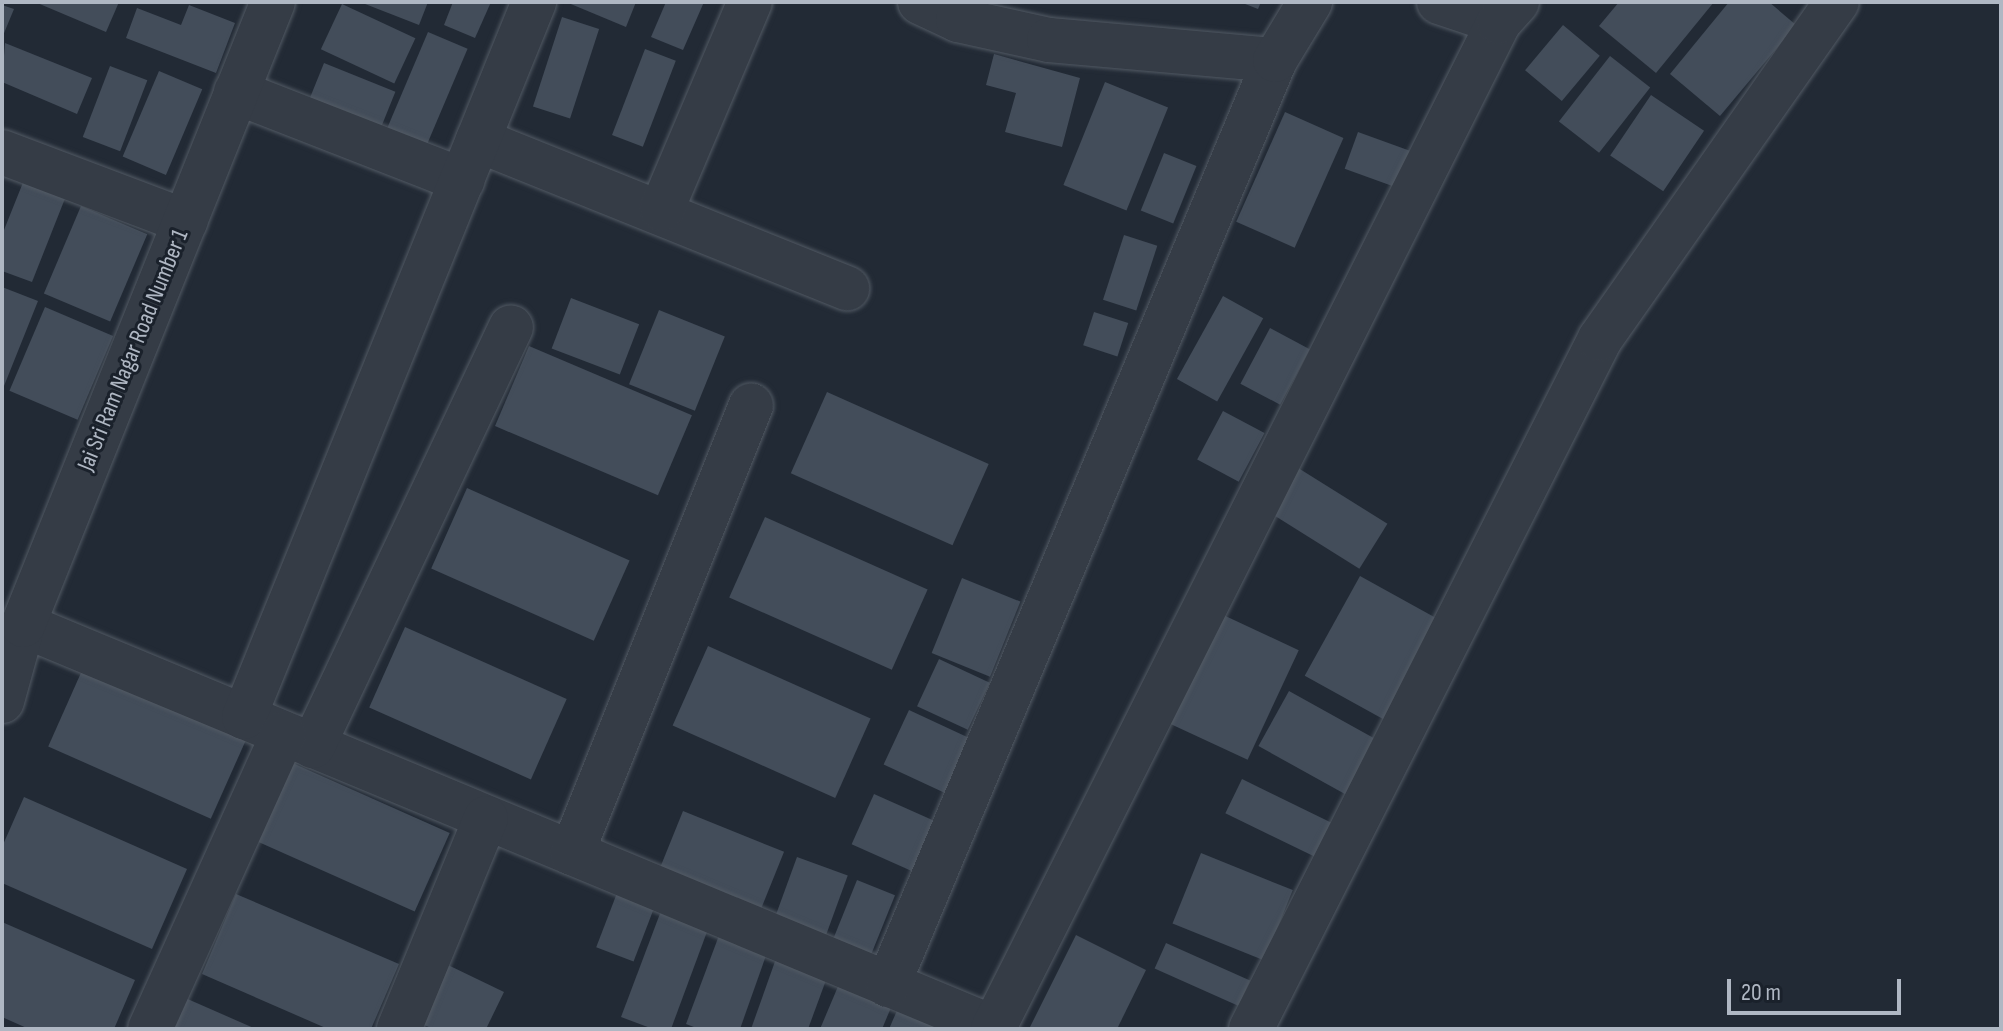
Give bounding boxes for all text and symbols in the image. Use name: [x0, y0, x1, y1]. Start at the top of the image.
street label: Jai Sri Ram Nagar Road Number 1: [71, 225, 195, 475]
scale bar: [1731, 963, 1905, 1013]
text: 20 m: [1741, 978, 1781, 1007]

